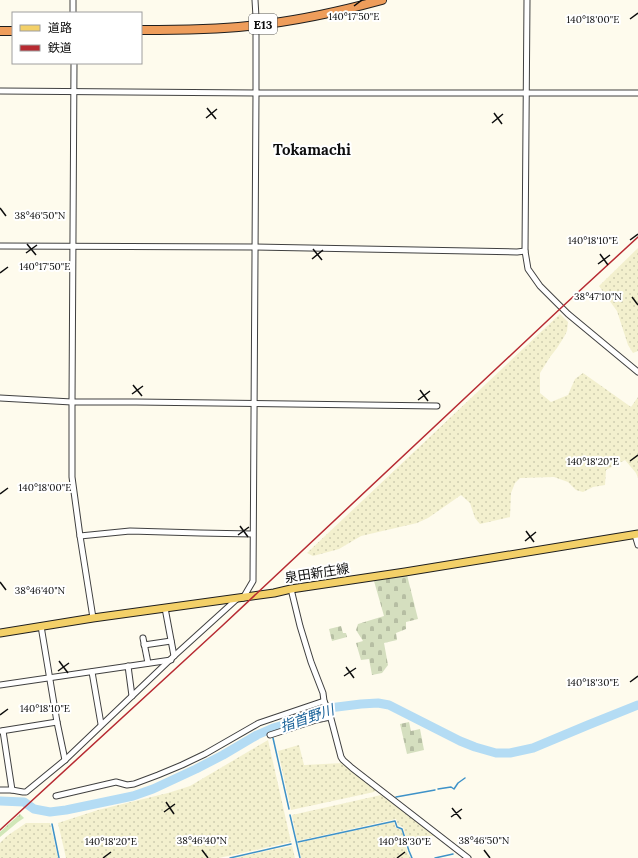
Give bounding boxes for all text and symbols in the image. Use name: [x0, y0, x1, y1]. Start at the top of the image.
text: 140°17'50"E: [329, 10, 380, 23]
legend: [12, 12, 142, 64]
text: 140°18'00"E: [567, 13, 619, 26]
road number: E13: [249, 14, 277, 34]
text: 道路: [48, 20, 72, 35]
text: 鉄道: [48, 40, 72, 55]
district label: Tokamachi: [273, 140, 351, 159]
text: 38°46'50"N: [15, 209, 66, 222]
text: 140°18'10"E: [568, 234, 618, 247]
text: 140°17'50"E: [20, 260, 71, 273]
text: 38°47'10"N: [574, 290, 622, 303]
text: 140°18'20"E: [567, 455, 619, 468]
text: 140°18'00"E: [19, 481, 71, 494]
street label: 泉田新庄線: [284, 560, 350, 586]
text: 38°46'40"N: [15, 584, 66, 597]
text: 140°18'30"E: [567, 676, 619, 689]
water label: 指首野川: [278, 700, 338, 736]
text: 140°18'10"E: [20, 702, 70, 715]
text: 38°46'40"N: [177, 834, 228, 847]
text: 38°46'50"N: [459, 834, 510, 847]
text: 140°18'20"E: [85, 835, 137, 848]
text: 140°18'30"E: [379, 835, 431, 848]

